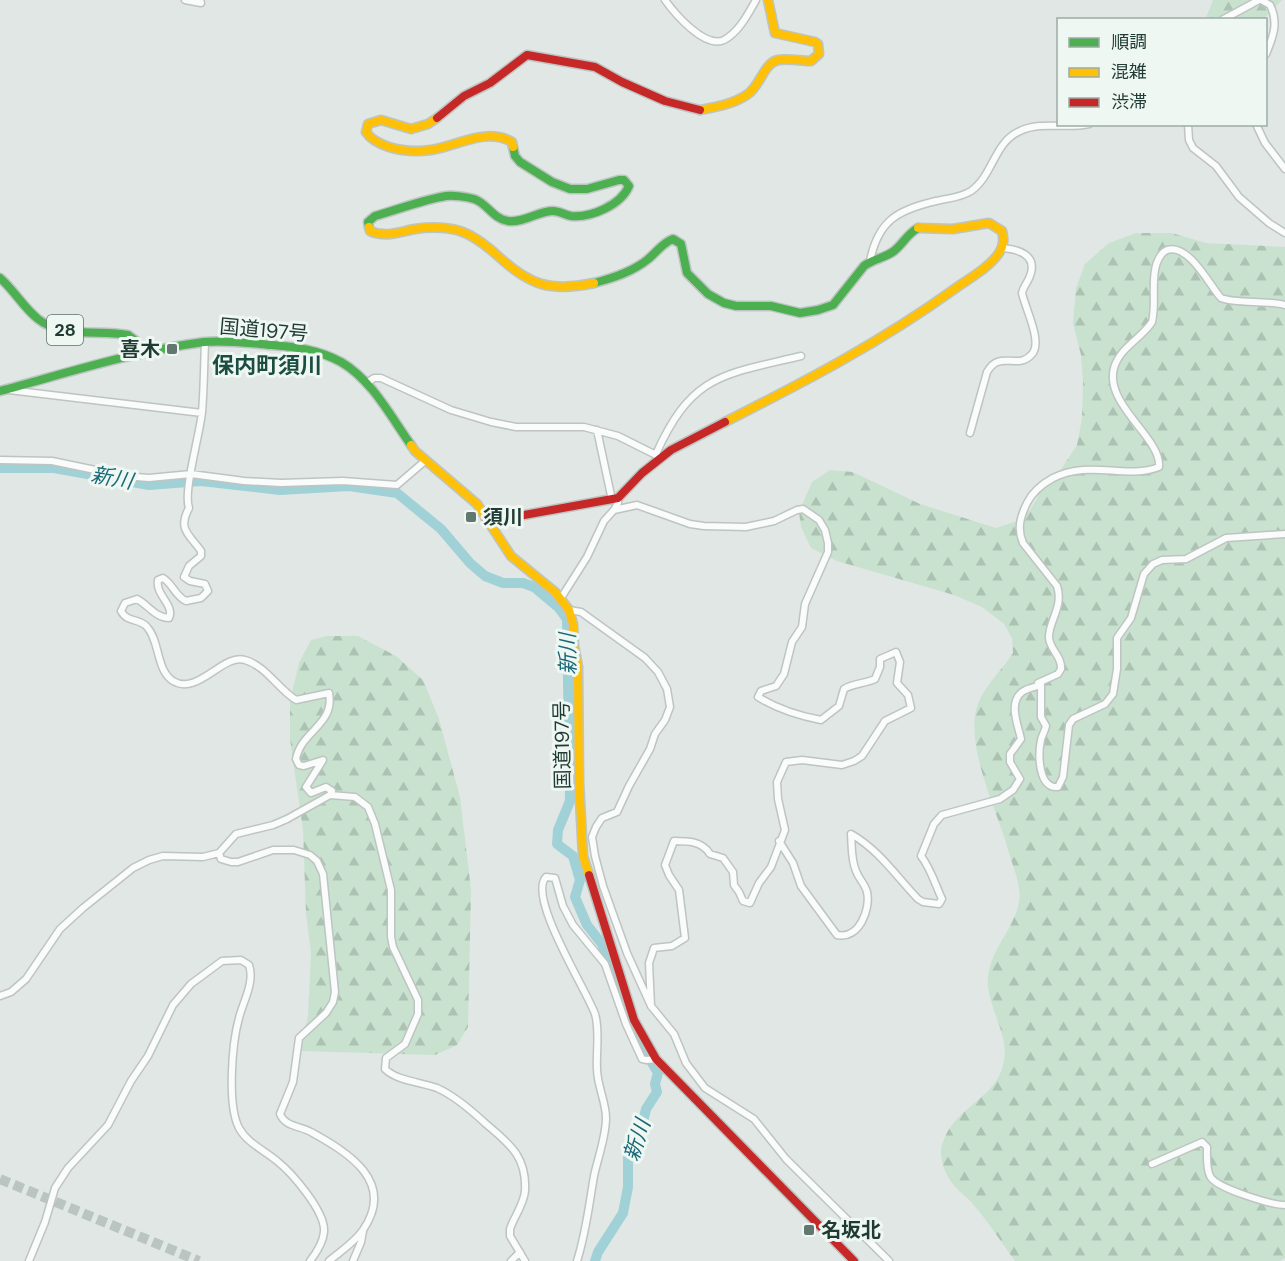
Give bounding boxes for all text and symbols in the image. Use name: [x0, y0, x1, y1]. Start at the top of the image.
legend: [1057, 18, 1267, 126]
text: 順調: [1111, 30, 1147, 54]
text: 混雑: [1111, 60, 1147, 84]
text: 渋滞: [1111, 90, 1147, 114]
street label: 国道197号: [219, 313, 309, 347]
road number: 28: [47, 315, 83, 345]
place label: 喜木: [120, 336, 160, 362]
marker: 喜木: [165, 342, 179, 356]
district label: 保内町須川: [212, 351, 322, 380]
water label: 新川: [89, 461, 137, 496]
place label: 須川: [483, 504, 523, 530]
marker: 須川: [464, 510, 478, 524]
water label: 新川: [554, 631, 582, 675]
street label: 国道197号: [548, 700, 576, 790]
water label: 新川: [617, 1114, 657, 1164]
place label: 名坂北: [821, 1217, 881, 1243]
marker: 名坂北: [802, 1223, 816, 1237]

